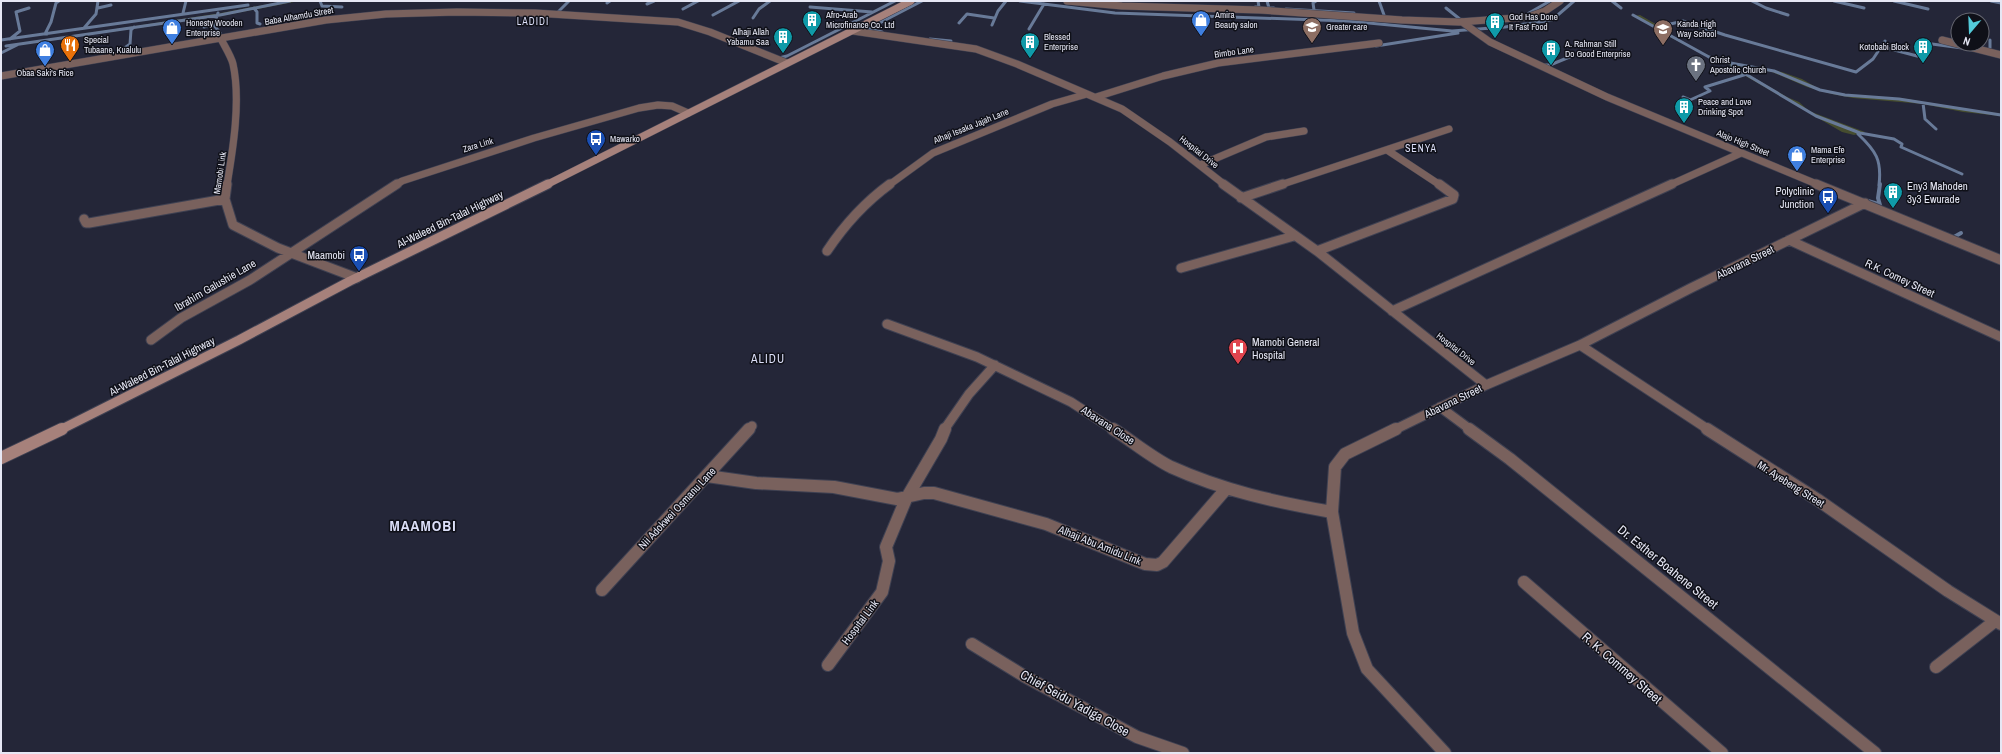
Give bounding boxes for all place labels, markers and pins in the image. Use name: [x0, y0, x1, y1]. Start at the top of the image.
building icon: Afro-Arab Microfinance Co. Ltd: [801, 9, 823, 37]
place label: Afro-Arab Microfinance Co. Ltd: [825, 9, 895, 31]
shop icon: Amira Beauty salon: [1190, 9, 1212, 37]
place label: Amira Beauty salon: [1214, 9, 1258, 31]
building icon: God Has Done It Fast Food: [1484, 11, 1506, 39]
place label: God Has Done It Fast Food: [1509, 11, 1558, 33]
school or university icon: Greater care: [1301, 16, 1323, 44]
shop icon: Honesty Wooden Enterprise: [161, 17, 183, 45]
place label: Honesty Wooden Enterprise: [186, 17, 243, 39]
school or university icon: Kanda High Way School: [1652, 18, 1674, 46]
place label: Kanda High Way School: [1677, 18, 1716, 40]
place label: Greater care: [1326, 21, 1367, 33]
place label: Alhaji Allah Yabamu Saa: [727, 26, 769, 48]
building icon: Alhaji Allah Yabamu Saa: [772, 26, 794, 54]
building icon: Blessed Enterprise: [1019, 31, 1041, 59]
place label: Blessed Enterprise: [1044, 31, 1078, 53]
restaurant icon: Special Tubaane, Kualulu: [59, 34, 81, 62]
place label: Special Tubaane, Kualulu: [84, 34, 141, 56]
building icon: Kotobabi Block: [1912, 36, 1934, 64]
building icon: A. Rahman Still Do Good Enterprise: [1540, 38, 1562, 66]
place label: A. Rahman Still Do Good Enterprise: [1564, 38, 1631, 60]
shop icon: Obaa Saki's Rice: [34, 39, 56, 67]
place label: Kotobabi Block: [1859, 41, 1909, 53]
church icon: Christ Apostolic Church: [1685, 54, 1707, 82]
place label: Christ Apostolic Church: [1709, 54, 1766, 76]
place label: Obaa Saki's Rice: [16, 67, 74, 79]
building icon: Peace and Love Drinking Spot: [1673, 96, 1695, 124]
place label: Peace and Love Drinking Spot: [1698, 96, 1751, 118]
bus stop icon: Mawarko: [585, 128, 607, 156]
place label: Mawarko: [610, 133, 640, 145]
shop icon: Mama Efe Enterprise: [1786, 144, 1808, 172]
place label: Mama Efe Enterprise: [1811, 144, 1845, 166]
place label: Eny3 Mahoden 3y3 Ewurade: [1907, 179, 1968, 206]
building icon: Eny3 Mahoden 3y3 Ewurade: [1882, 181, 1904, 209]
place label: Polyclinic Junction: [1775, 184, 1814, 211]
bus stop icon: Polyclinic Junction: [1817, 186, 1839, 214]
bus stop icon: Maamobi: [348, 244, 370, 272]
place label: Maamobi: [307, 248, 345, 262]
place label: Mamobi General Hospital: [1252, 335, 1319, 362]
hospital icon: Mamobi General Hospital: [1227, 337, 1249, 365]

